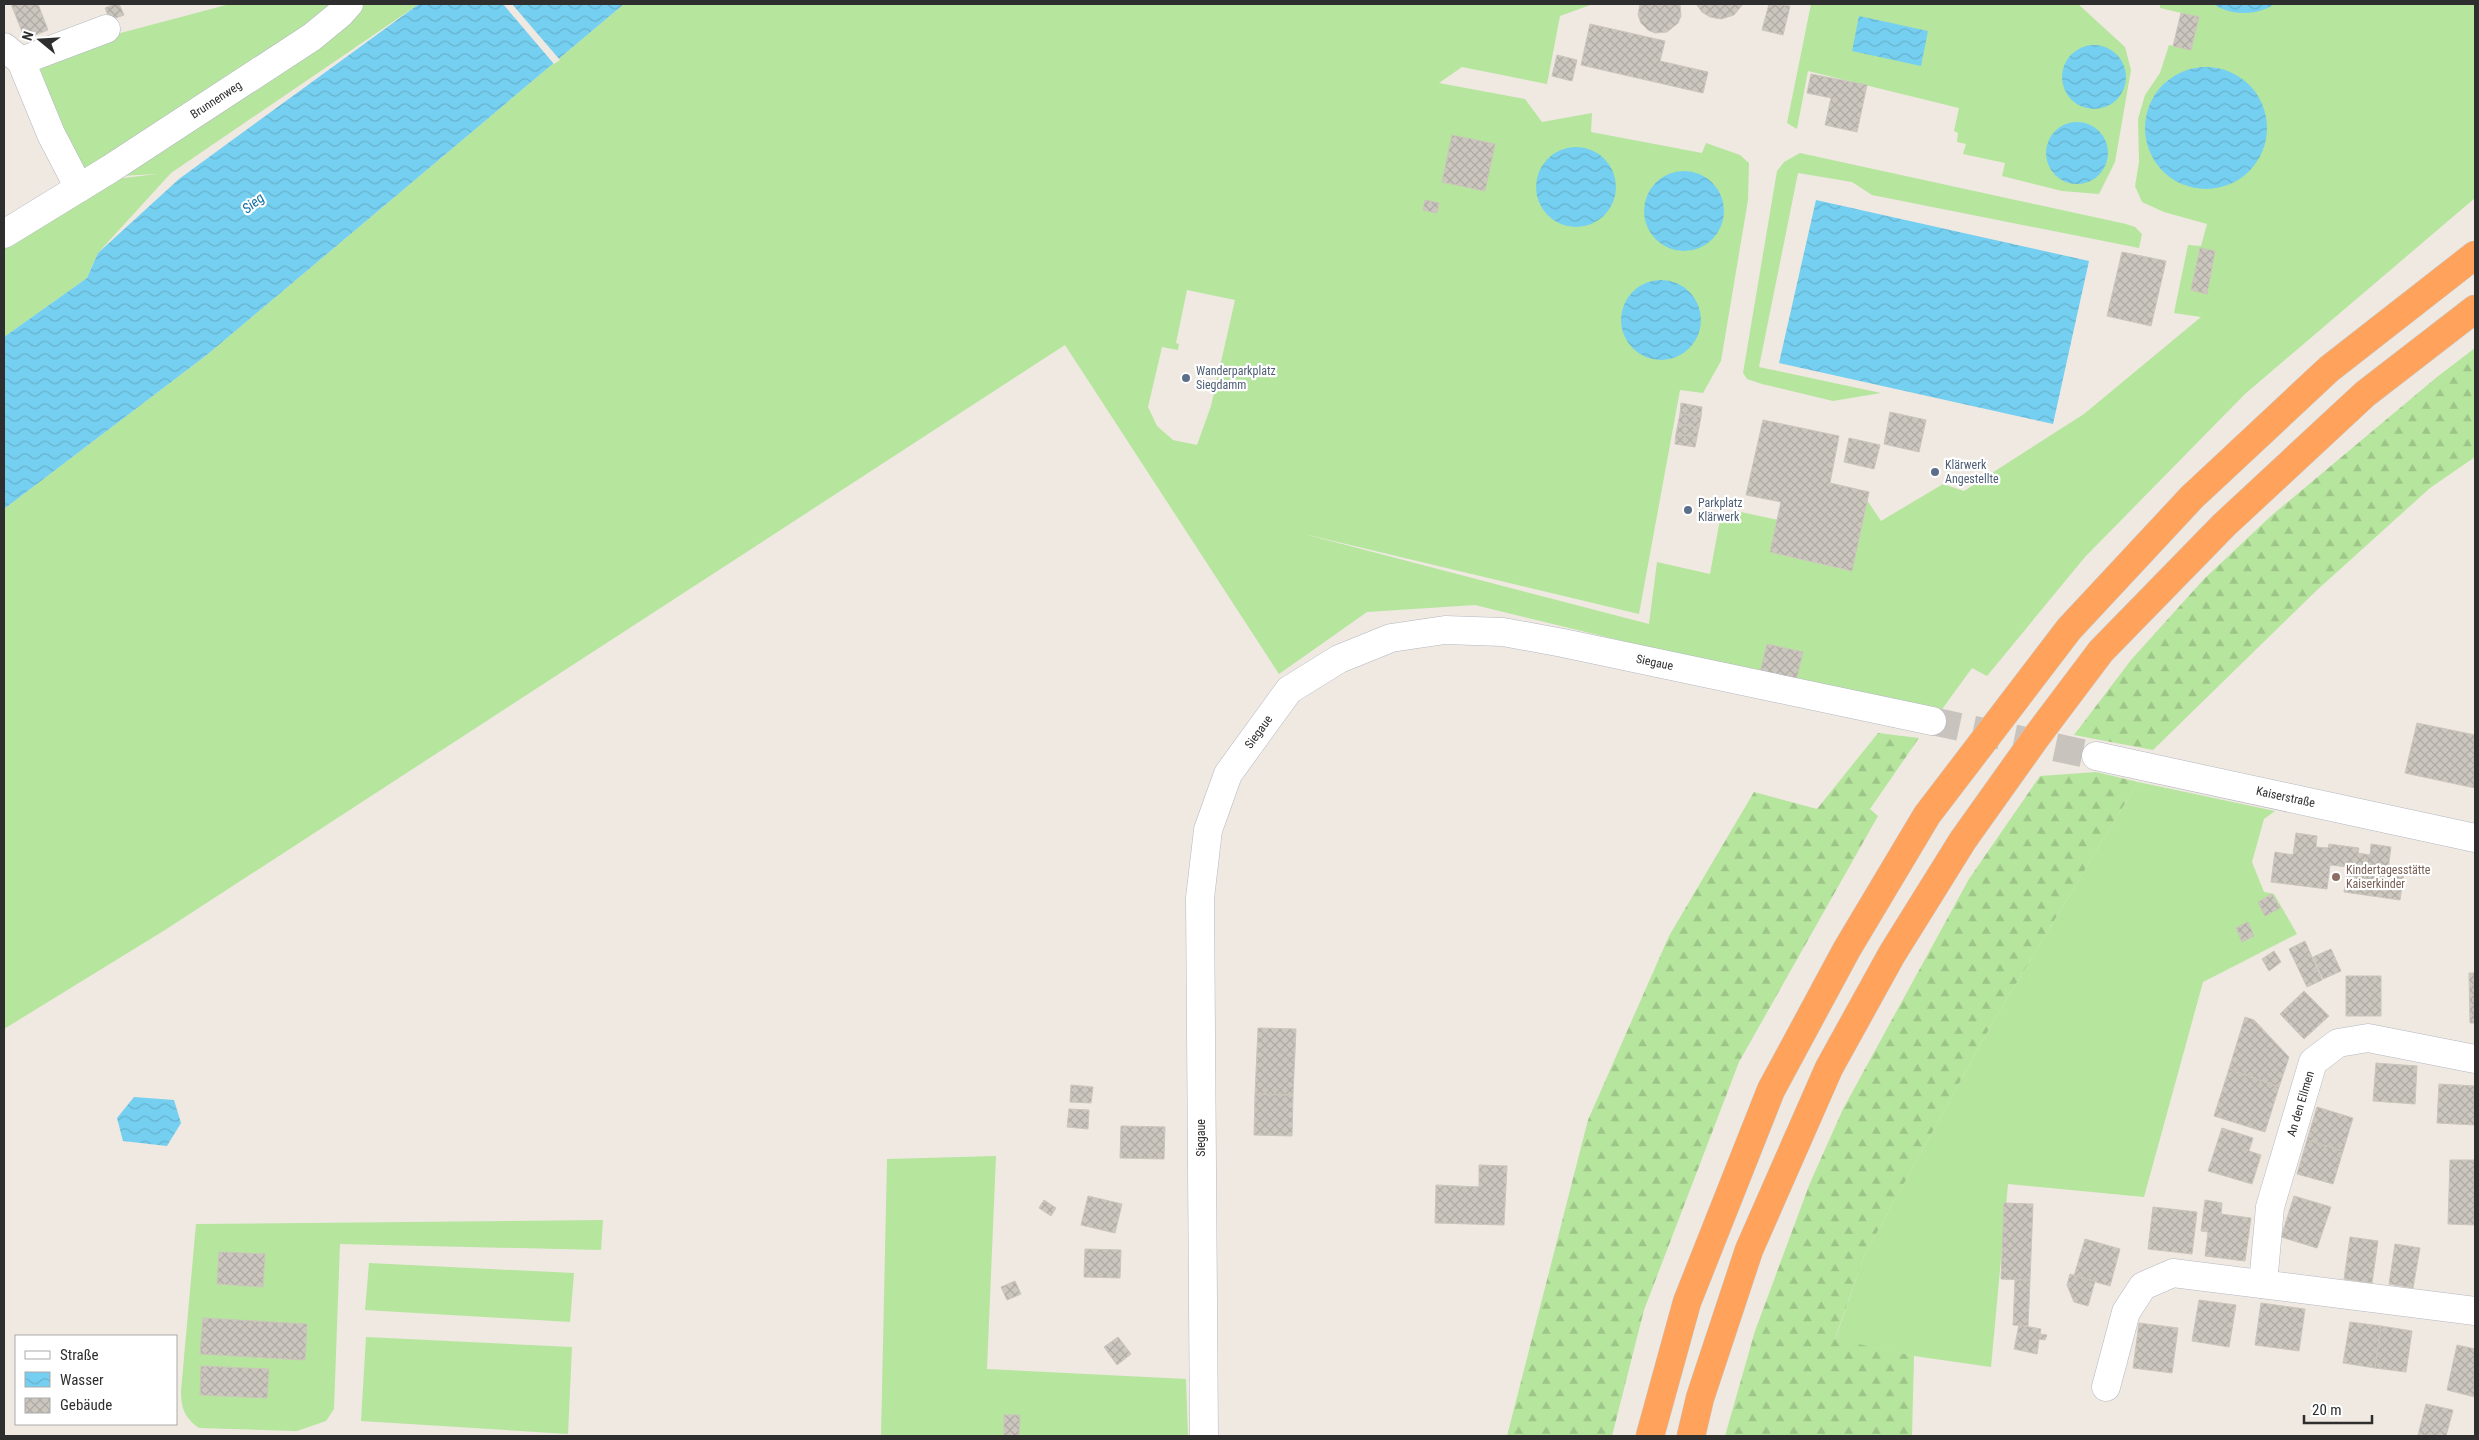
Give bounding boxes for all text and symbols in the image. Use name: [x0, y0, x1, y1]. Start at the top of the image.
north arrow: [15, 15, 65, 65]
text: N: [19, 29, 37, 43]
street label: Brunnenweg: [188, 78, 244, 122]
water label: Sieg: [239, 189, 267, 217]
place label: Wanderparkplatz Siegdamm: [1196, 364, 1276, 392]
marker: Wanderparkplatz Siegdamm: [1180, 372, 1192, 384]
place label: Klärwerk Angestellte: [1945, 458, 1999, 486]
marker: Klärwerk Angestellte: [1929, 466, 1941, 478]
place label: Parkplatz Klärwerk: [1698, 496, 1743, 524]
marker: Parkplatz Klärwerk: [1682, 504, 1694, 516]
street label: Siegaue: [1635, 652, 1675, 673]
street label: Siegaue: [1242, 712, 1276, 751]
street label: Kaiserstraße: [2255, 784, 2317, 810]
place label: Kindertagesstätte Kaiserkinder: [2346, 863, 2431, 891]
marker: Kindertagesstätte Kaiserkinder: [2330, 871, 2342, 883]
street label: An den Ellmen: [2284, 1069, 2317, 1138]
street label: Siegaue: [1194, 1119, 1208, 1157]
legend: [15, 1335, 178, 1425]
text: Straße: [60, 1346, 99, 1364]
text: Wasser: [60, 1371, 104, 1389]
scale bar: [2304, 1392, 2372, 1424]
text: Gebäude: [60, 1396, 112, 1414]
text: 20 m: [2312, 1401, 2342, 1419]

